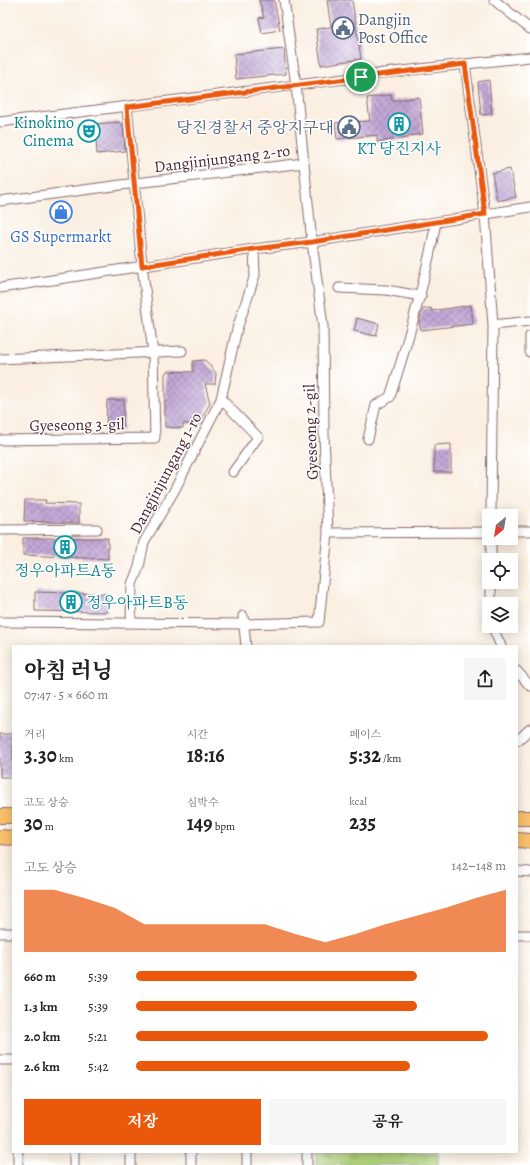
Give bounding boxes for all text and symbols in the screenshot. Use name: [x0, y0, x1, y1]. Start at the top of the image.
place label: Dangjin Post Office: [358, 9, 428, 49]
public building icon: Dangjin Post Office: [330, 15, 356, 41]
pin: [344, 60, 378, 94]
icon: arrive: [350, 66, 372, 88]
building icon: KT 당진지사: [386, 111, 412, 137]
place label: Kinokino Cinema: [14, 112, 75, 152]
public building icon: 당진경찰서 중앙지구대: [336, 114, 362, 140]
place label: 당진경찰서 중앙지구대: [176, 117, 334, 139]
theatre icon: Kinokino Cinema: [76, 118, 102, 144]
place label: KT 당진지사: [357, 138, 441, 160]
street label: Dangjinjungang 2-ro: [153, 140, 291, 178]
shop icon: GS Supermarkt: [48, 199, 74, 225]
place label: GS Supermarkt: [10, 226, 112, 248]
street label: Gyeseong 2-gil: [298, 384, 324, 480]
street label: Dangjinjungang 1-ro: [125, 409, 207, 538]
street label: Gyeseong 3-gil: [29, 413, 125, 437]
north arrow: [482, 509, 518, 545]
map controls: [482, 509, 518, 633]
building icon: 정우아파트A동: [52, 534, 78, 560]
button: locate: [482, 553, 518, 589]
place label: 정우아파트A동: [14, 560, 117, 582]
building icon: 정우아파트B동: [58, 589, 84, 615]
place label: 정우아파트B동: [86, 592, 189, 614]
button: layers: [482, 597, 518, 633]
text: 아침 러닝: [24, 656, 113, 686]
button: share: [464, 658, 506, 700]
text: 07:47 · 5 × 660 m: [24, 686, 108, 703]
text: 거리: [24, 727, 45, 742]
text: 시간: [187, 727, 208, 742]
text: 페이스: [349, 727, 381, 742]
text: 3.30: [24, 742, 57, 769]
text: 18:16: [187, 742, 225, 769]
text: 5:32: [349, 742, 381, 769]
text: km: [57, 751, 74, 766]
text: /km: [381, 751, 401, 766]
text: kcal: [349, 794, 367, 809]
text: 고도 상승: [24, 795, 69, 810]
text: 심박수: [187, 795, 219, 810]
text: 235: [349, 809, 376, 836]
text: 30: [24, 810, 43, 837]
text: 149: [187, 810, 212, 837]
text: m: [43, 819, 54, 834]
text: bpm: [212, 819, 235, 834]
text: 142–148 m: [452, 857, 506, 874]
text: 고도 상승: [24, 859, 77, 876]
text: 660 m: [24, 968, 56, 985]
text: 5:39: [88, 968, 108, 985]
text: 1.3 km: [24, 998, 58, 1015]
text: 5:39: [88, 998, 108, 1015]
text: 2.0 km: [24, 1028, 60, 1045]
text: 5:21: [88, 1028, 107, 1045]
text: 2.6 km: [24, 1058, 60, 1075]
text: 5:42: [88, 1058, 109, 1075]
button: 저장: [24, 1099, 261, 1145]
button: 공유: [269, 1099, 506, 1145]

